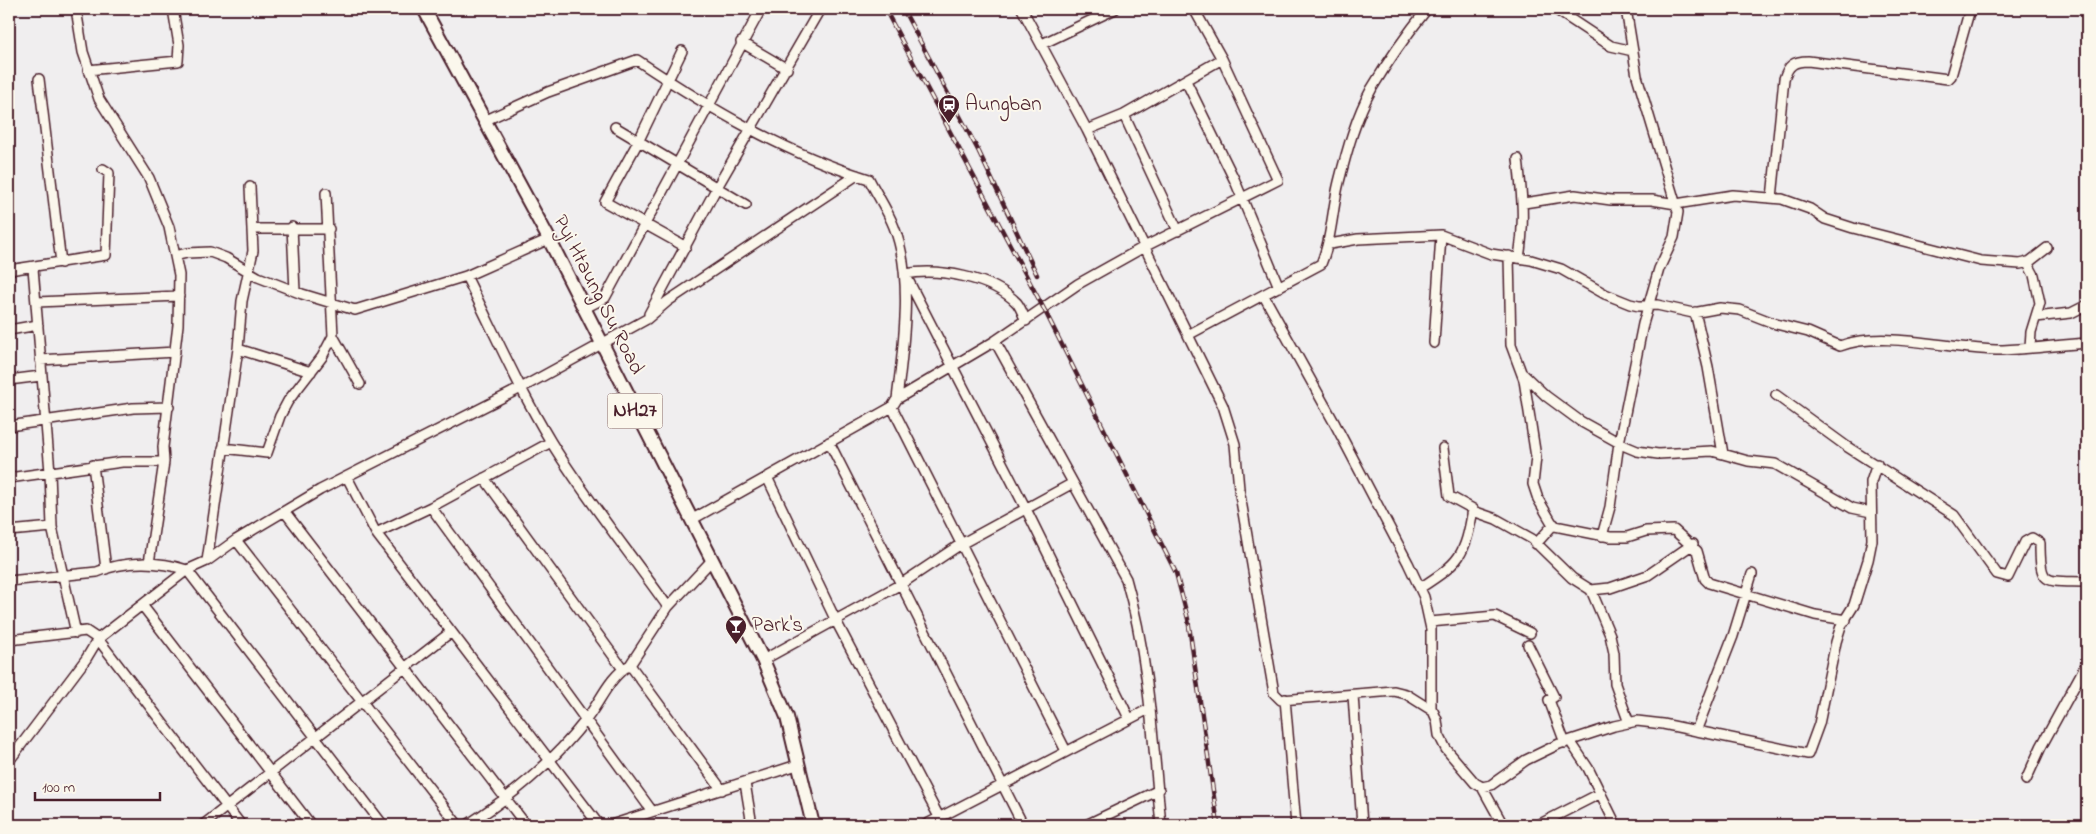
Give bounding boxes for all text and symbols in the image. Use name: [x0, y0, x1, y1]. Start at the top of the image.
place label: Aungban: [965, 90, 1042, 122]
station icon: Aungban: [937, 93, 961, 124]
street label: Pyi Htaung Su Road: [543, 210, 651, 381]
road number: NH27: [608, 394, 662, 428]
place label: Park's: [752, 611, 803, 641]
bar icon: Park's: [724, 614, 748, 645]
scale bar: [35, 769, 160, 801]
text: 100 m: [42, 777, 75, 799]

